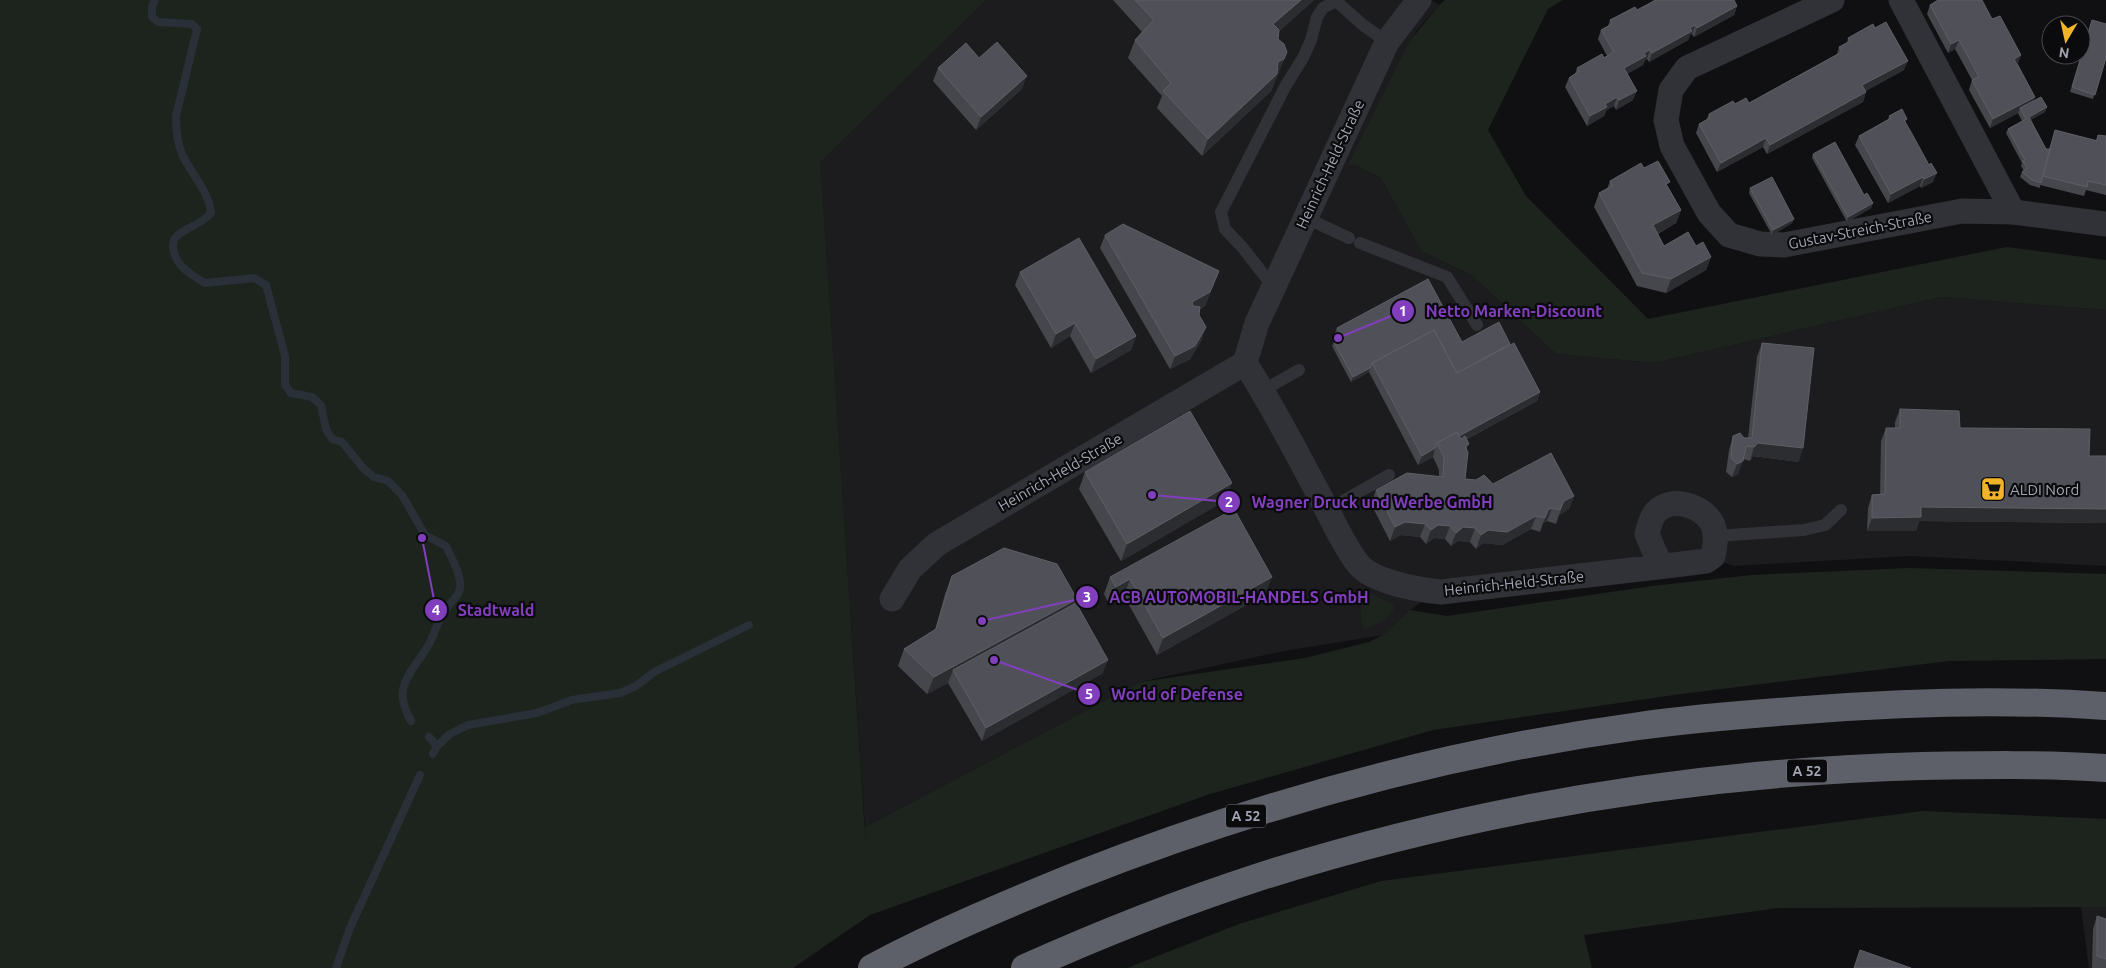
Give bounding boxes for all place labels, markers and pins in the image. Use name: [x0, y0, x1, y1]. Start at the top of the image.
callout: Netto Marken-Discount: [1391, 296, 1612, 327]
supermarket icon: ALDI Nord: [1980, 476, 2006, 502]
place label: ALDI Nord: [2010, 481, 2079, 498]
callout: Wagner Druck und Werbe GmbH: [1217, 487, 1503, 518]
callout: ACB AUTOMOBIL-HANDELS GmbH: [1074, 582, 1378, 613]
callout: Stadtwald: [423, 595, 545, 626]
callout: World of Defense: [1077, 679, 1253, 710]

